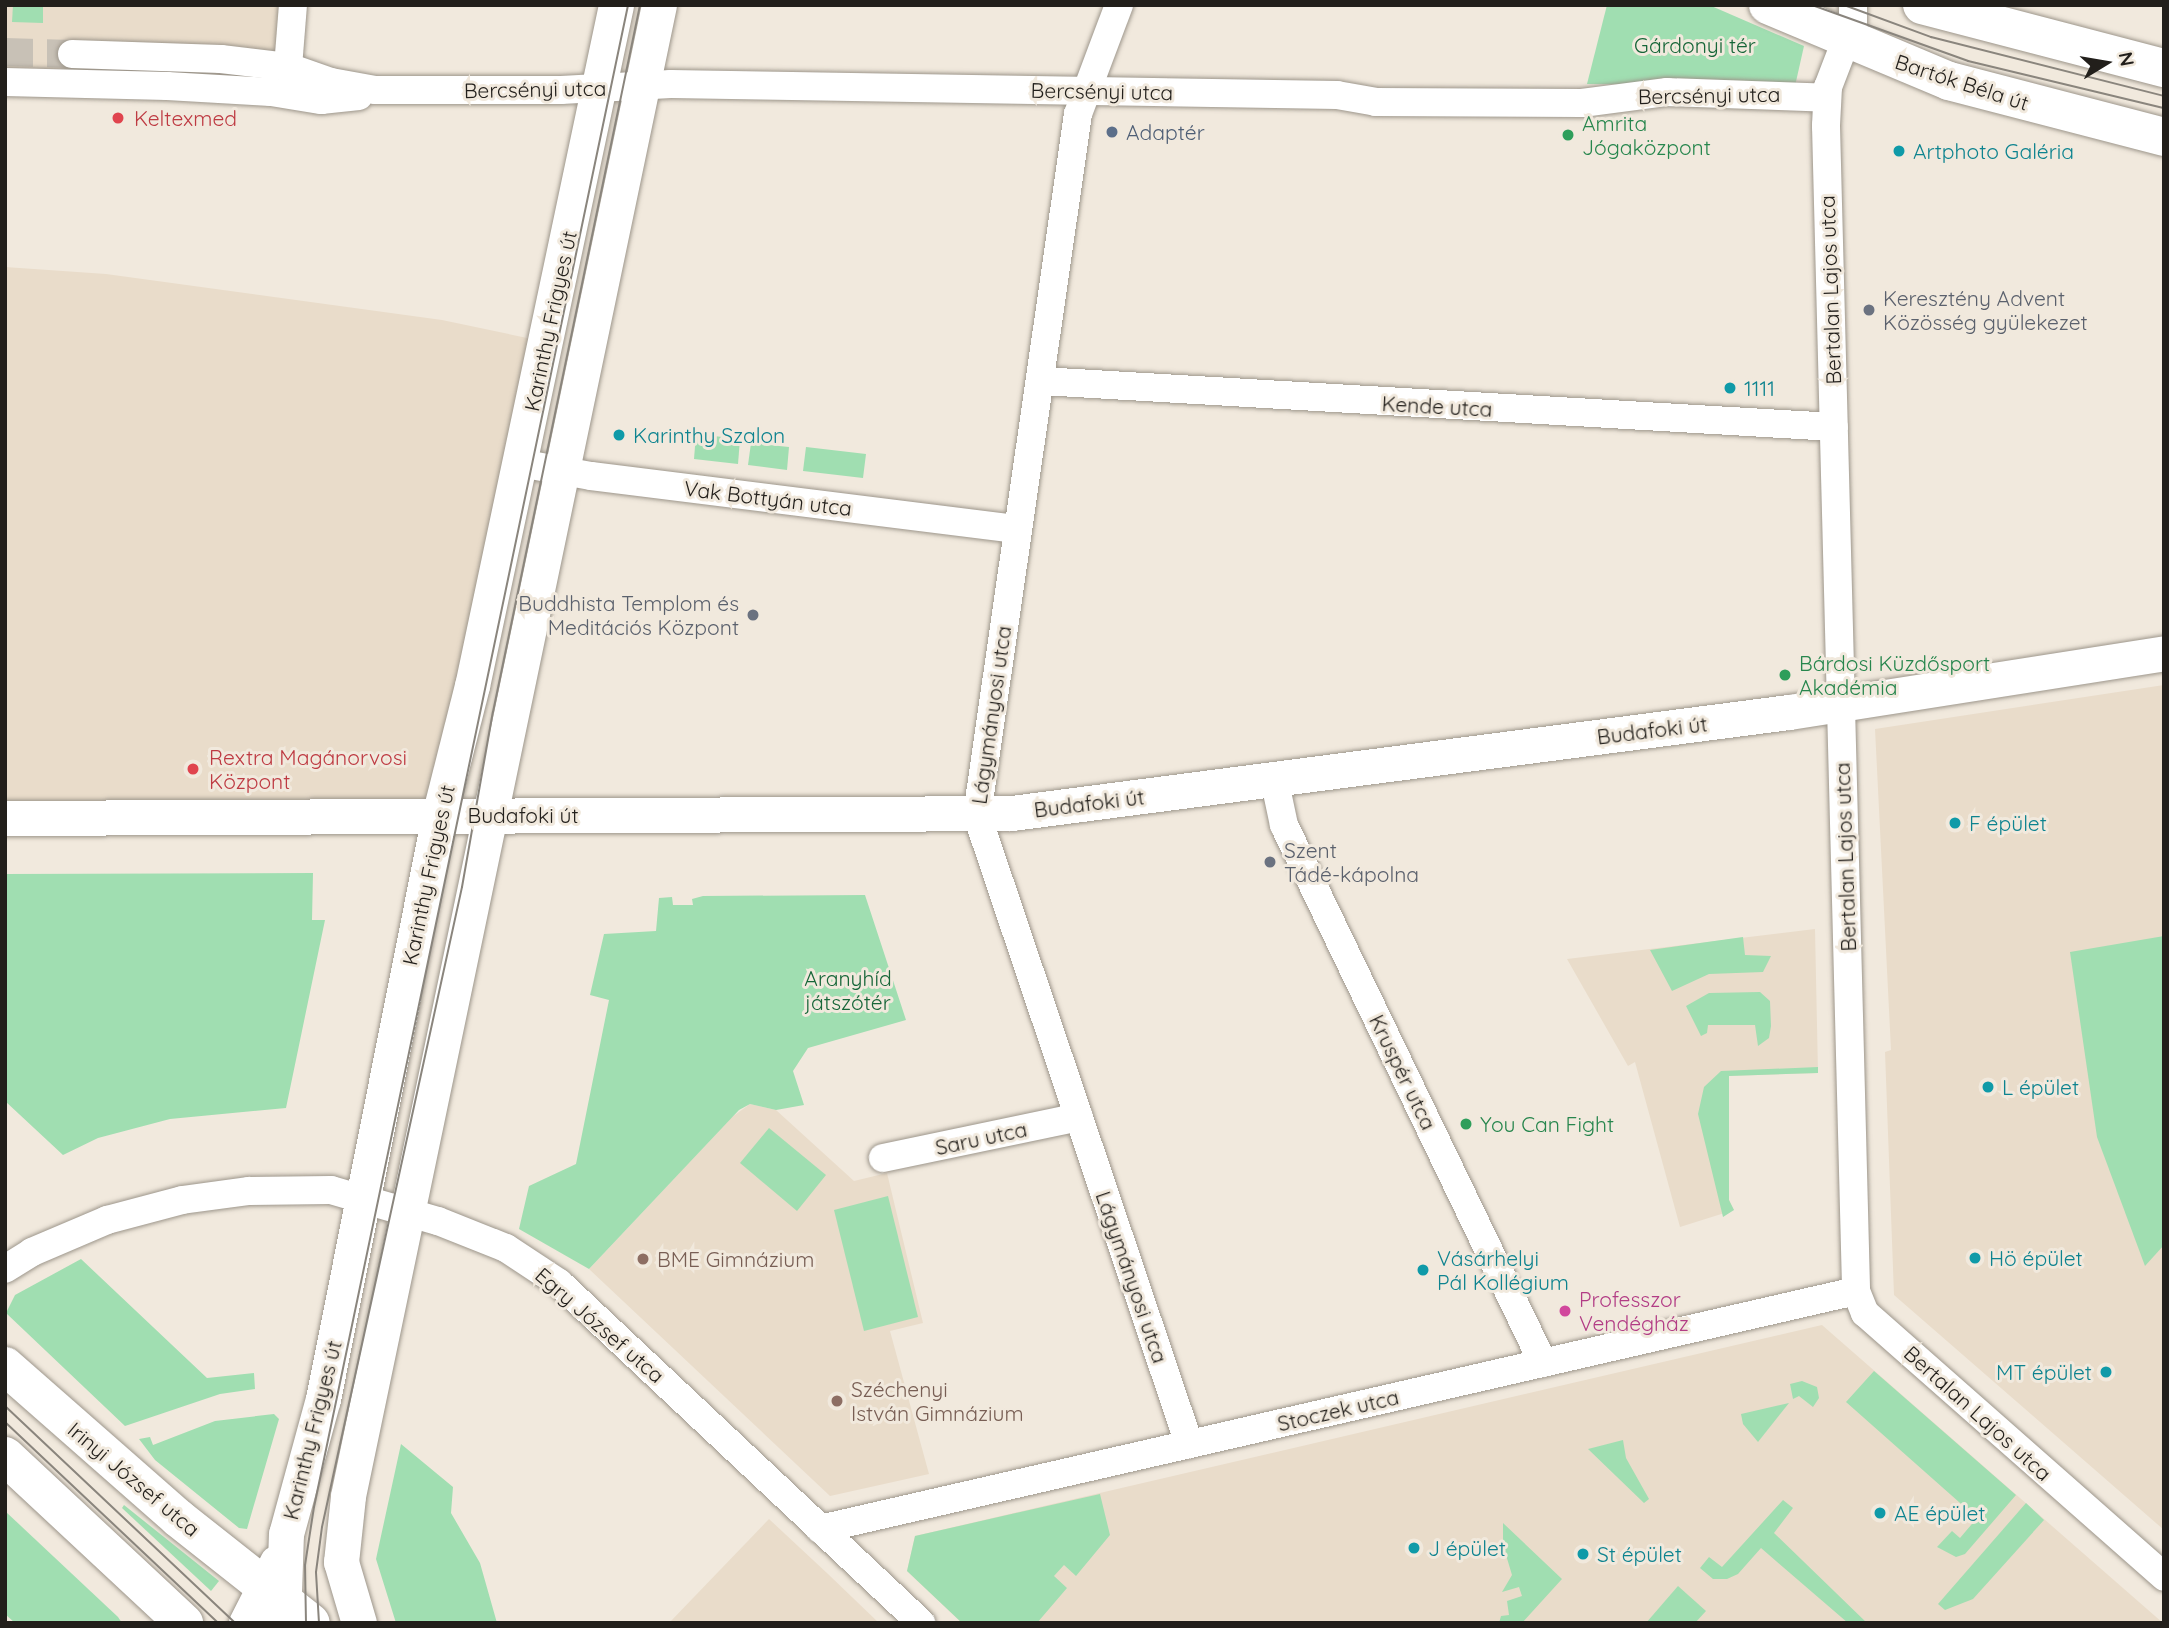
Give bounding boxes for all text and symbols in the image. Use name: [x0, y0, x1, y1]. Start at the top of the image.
north arrow: [2071, 28, 2141, 98]
park label: Gárdonyi tér: [1634, 32, 1756, 58]
street label: Bartók Béla út: [1892, 49, 2032, 115]
text: N: [2114, 50, 2140, 68]
street label: Bercsényi utca: [464, 75, 606, 103]
street label: Bercsényi utca: [1031, 77, 1173, 105]
street label: Bercsényi utca: [1638, 81, 1780, 109]
place label: Keltexmed: [134, 105, 237, 131]
marker: Keltexmed: [108, 108, 128, 128]
place label: Amrita Jógaközpont: [1582, 110, 1711, 160]
place label: Adaptér: [1126, 119, 1205, 145]
marker: Adaptér: [1104, 124, 1120, 140]
marker: Amrita Jógaközpont: [1560, 127, 1576, 143]
place label: Artphoto Galéria: [1913, 138, 2074, 164]
marker: Artphoto Galéria: [1891, 143, 1907, 159]
street label: Bertalan Lajos utca: [1814, 195, 1846, 385]
street label: Karinthy Frigyes út: [519, 228, 581, 414]
place label: Keresztény Advent Közösség gyülekezet: [1883, 285, 2088, 335]
marker: Keresztény Advent Közösség gyülekezet: [1861, 302, 1877, 318]
place label: 1111: [1744, 375, 1775, 401]
marker: 1111: [1722, 380, 1738, 396]
street label: Kende utca: [1381, 391, 1493, 421]
place label: Karinthy Szalon: [633, 422, 785, 448]
marker: Karinthy Szalon: [611, 427, 627, 443]
street label: Vak Bottyán utca: [683, 475, 853, 521]
place label: Buddhista Templom és Meditációs Központ: [518, 590, 739, 640]
marker: Buddhista Templom és Meditációs Központ: [745, 607, 761, 623]
street label: Lágymányosi utca: [966, 624, 1016, 806]
place label: Bárdosi Küzdősport Akadémia: [1799, 650, 1990, 700]
marker: Bárdosi Küzdősport Akadémia: [1777, 667, 1793, 683]
street label: Budafoki út: [1595, 711, 1709, 749]
place label: Rextra Magánorvosi Központ: [209, 744, 407, 794]
marker: Rextra Magánorvosi Központ: [183, 759, 203, 779]
street label: Bertalan Lajos utca: [1829, 762, 1861, 952]
street label: Karinthy Frigyes út: [397, 782, 459, 968]
street label: Budafoki út: [1032, 784, 1146, 822]
street label: Budafoki út: [467, 802, 579, 828]
place label: F épület: [1969, 810, 2047, 836]
marker: F épület: [1947, 815, 1963, 831]
place label: Szent Tádé-kápolna: [1284, 837, 1419, 887]
marker: Szent Tádé-kápolna: [1262, 854, 1278, 870]
park label: Aranyhíd játszótér: [804, 965, 892, 1015]
street label: Kruspér utca: [1364, 1010, 1442, 1134]
place label: L épület: [2002, 1074, 2079, 1100]
marker: L épület: [1980, 1079, 1996, 1095]
place label: You Can Fight: [1480, 1111, 1614, 1137]
street label: Saru utca: [933, 1116, 1029, 1160]
marker: You Can Fight: [1458, 1116, 1474, 1132]
street label: Lágymányosi utca: [1091, 1188, 1173, 1366]
place label: Vásárhelyi Pál Kollégium: [1437, 1245, 1569, 1295]
place label: Hö épület: [1989, 1245, 2083, 1271]
place label: BME Gimnázium: [657, 1246, 814, 1272]
marker: Hö épület: [1967, 1250, 1983, 1266]
marker: BME Gimnázium: [635, 1251, 651, 1267]
street label: Egry József utca: [530, 1262, 670, 1388]
marker: Vásárhelyi Pál Kollégium: [1415, 1262, 1431, 1278]
place label: Professzor Vendégház: [1579, 1286, 1689, 1336]
marker: Professzor Vendégház: [1557, 1303, 1573, 1319]
street label: Karinthy Frigyes út: [278, 1338, 346, 1522]
street label: Bertalan Lajos utca: [1899, 1340, 2057, 1486]
place label: MT épület: [1996, 1359, 2092, 1385]
marker: MT épület: [2098, 1364, 2114, 1380]
place label: Széchenyi István Gimnázium: [851, 1376, 1024, 1426]
street label: Stoczek utca: [1275, 1384, 1401, 1436]
marker: Széchenyi István Gimnázium: [829, 1393, 845, 1409]
street label: Irinyi József utca: [63, 1417, 205, 1541]
place label: AE épület: [1894, 1500, 1985, 1526]
marker: AE épület: [1872, 1505, 1888, 1521]
place label: J épület: [1428, 1535, 1506, 1561]
marker: J épület: [1406, 1540, 1422, 1556]
place label: St épület: [1597, 1541, 1682, 1567]
marker: St épület: [1575, 1546, 1591, 1562]

